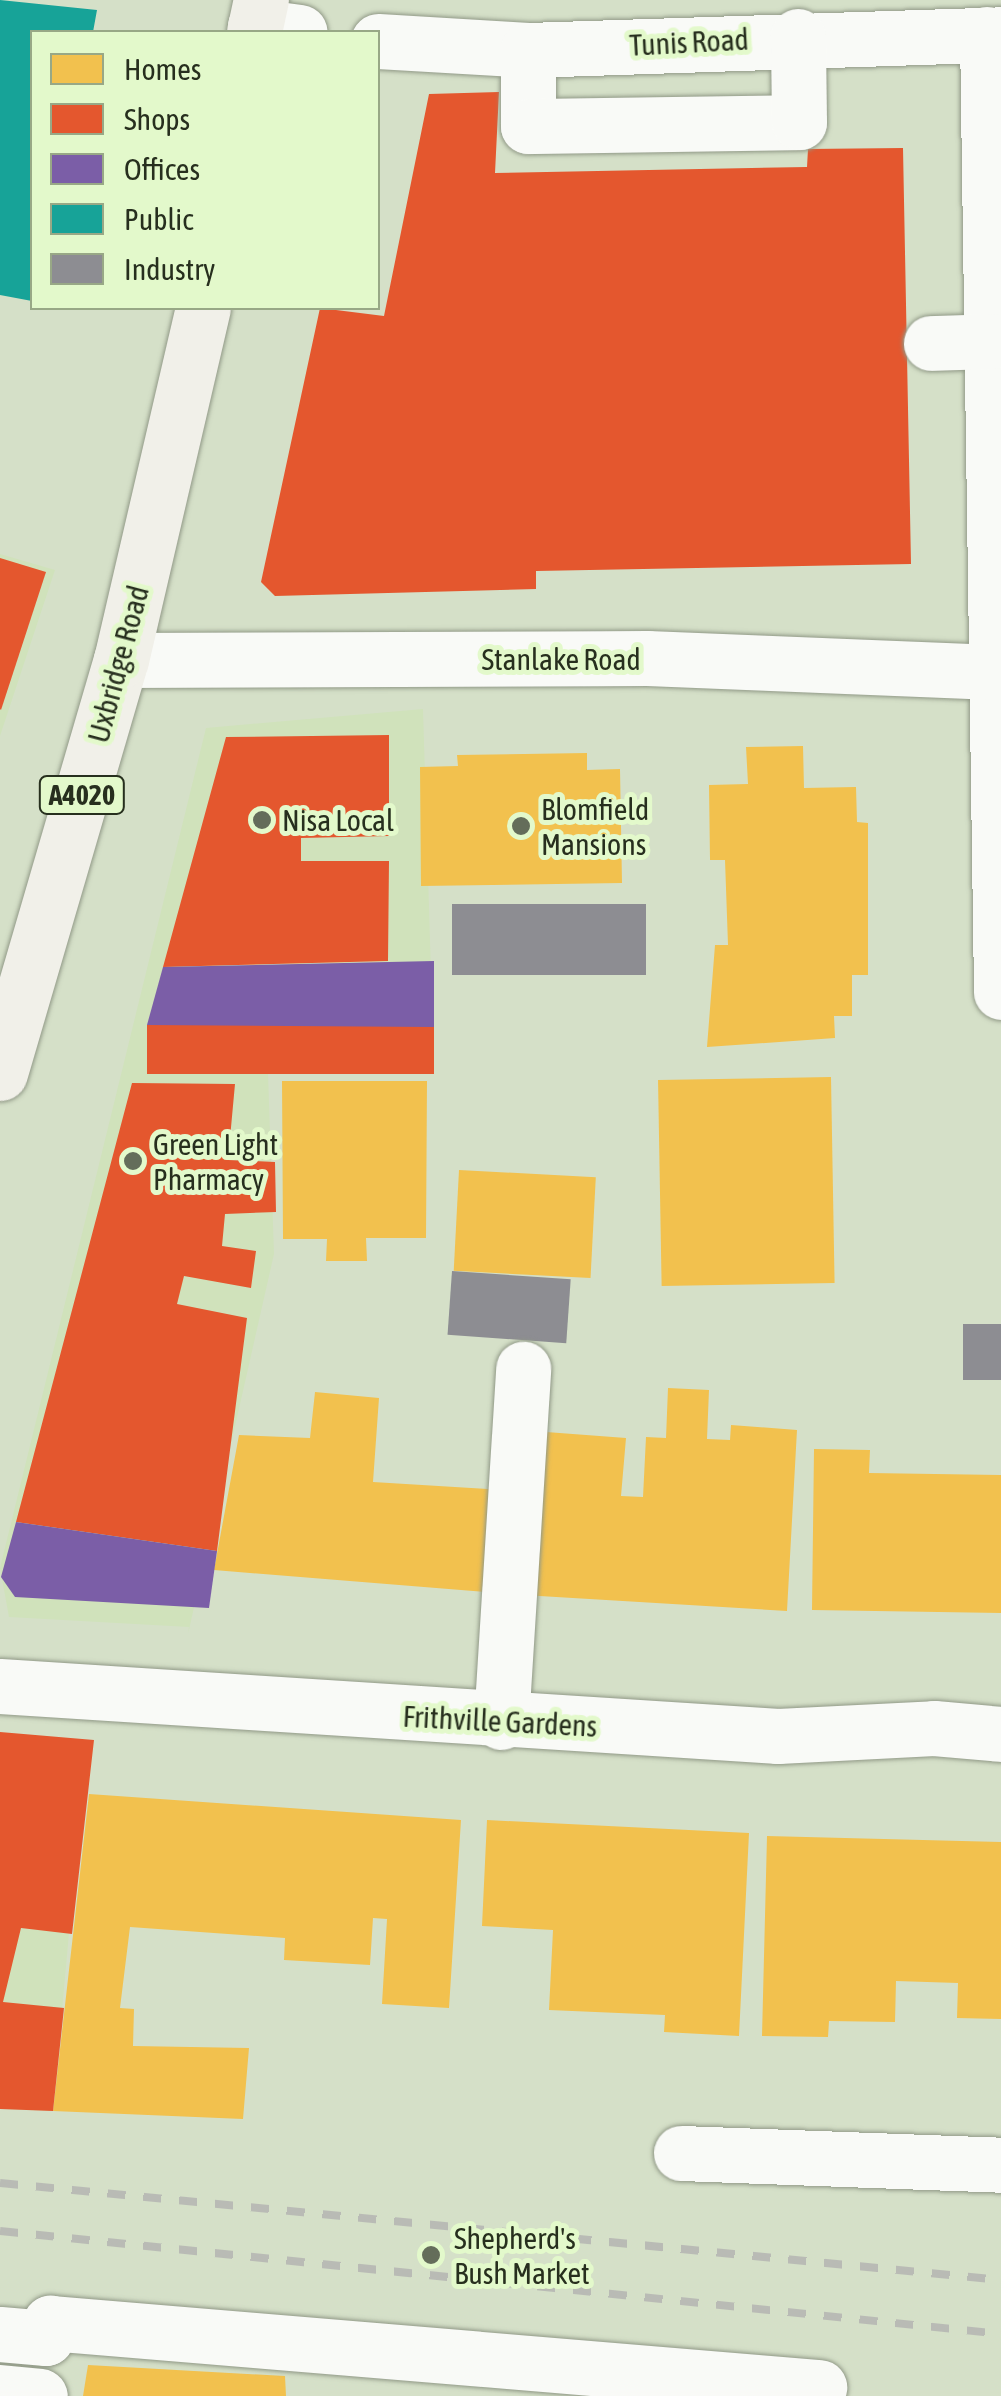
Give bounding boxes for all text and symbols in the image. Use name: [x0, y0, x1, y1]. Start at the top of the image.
street label: Tunis Road: [628, 21, 750, 63]
legend: [30, 30, 380, 310]
text: Homes: [124, 52, 201, 86]
text: Shops: [124, 102, 190, 136]
text: Offices: [124, 152, 200, 186]
text: Public: [124, 202, 193, 236]
text: Industry: [124, 252, 215, 286]
street label: Uxbridge Road: [80, 581, 156, 747]
street label: Stanlake Road: [481, 641, 641, 677]
road number: A4020: [37, 772, 127, 818]
place label: Blomfield Mansions: [541, 791, 649, 862]
place label: Nisa Local: [282, 802, 394, 838]
marker: Nisa Local: [251, 809, 273, 831]
marker: Blomfield Mansions: [510, 815, 532, 837]
place label: Green Light Pharmacy: [153, 1126, 278, 1196]
marker: Green Light Pharmacy: [122, 1150, 144, 1172]
street label: Frithville Gardens: [402, 1698, 598, 1744]
place label: Shepherd's Bush Market: [454, 2220, 590, 2290]
marker: Shepherd's Bush Market: [418, 2242, 444, 2268]

